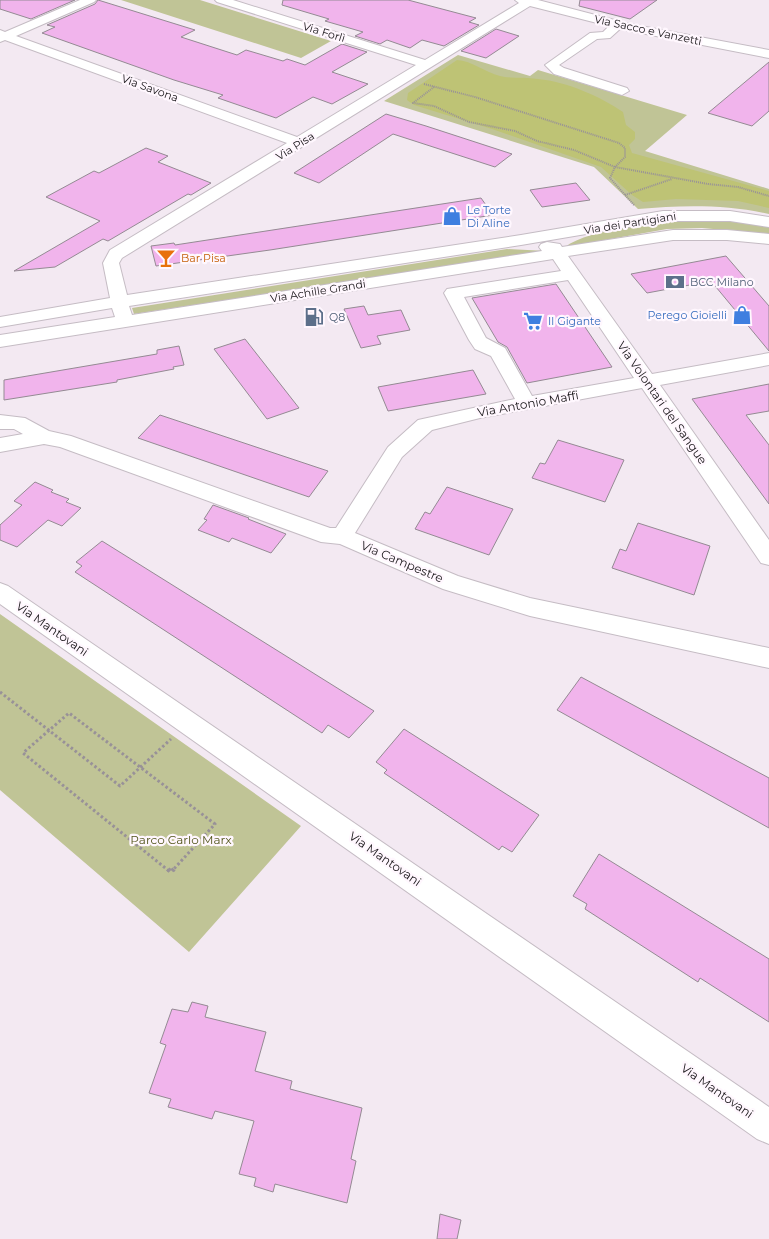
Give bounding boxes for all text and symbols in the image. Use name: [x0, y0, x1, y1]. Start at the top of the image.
street label: Via Sacco e Vanzetti: [593, 12, 703, 48]
street label: Via Forlì: [301, 19, 347, 45]
street label: Via Savona: [120, 71, 180, 105]
street label: Via Pisa: [273, 129, 317, 163]
place label: Le Torte Di Aline: [467, 203, 511, 230]
shop icon: Le Torte Di Aline: [441, 205, 463, 227]
street label: Via dei Partigiani: [583, 209, 677, 237]
bar icon: Bar Pisa: [155, 247, 177, 269]
place label: Bar Pisa: [181, 251, 226, 265]
bank icon: BCC Milano: [664, 271, 686, 293]
place label: BCC Milano: [690, 275, 754, 289]
street label: Via Achille Grandi: [269, 277, 367, 305]
shop icon: Perego Gioielli: [731, 304, 753, 326]
fuel station icon: Q8: [303, 306, 325, 328]
place label: Perego Gioielli: [648, 308, 727, 322]
place label: Q8: [329, 310, 345, 324]
supermarket icon: Il Gigante: [522, 310, 544, 332]
place label: Il Gigante: [548, 314, 601, 328]
street label: Via Volontari del Sangue: [614, 338, 711, 467]
street label: Via Antonio Maffi: [476, 387, 580, 420]
street label: Via Campestre: [359, 537, 446, 586]
street label: Via Mantovani: [13, 598, 91, 659]
street label: Via Mantovani: [346, 828, 424, 889]
park label: Parco Carlo Marx: [130, 832, 232, 847]
street label: Via Mantovani: [678, 1060, 756, 1121]

